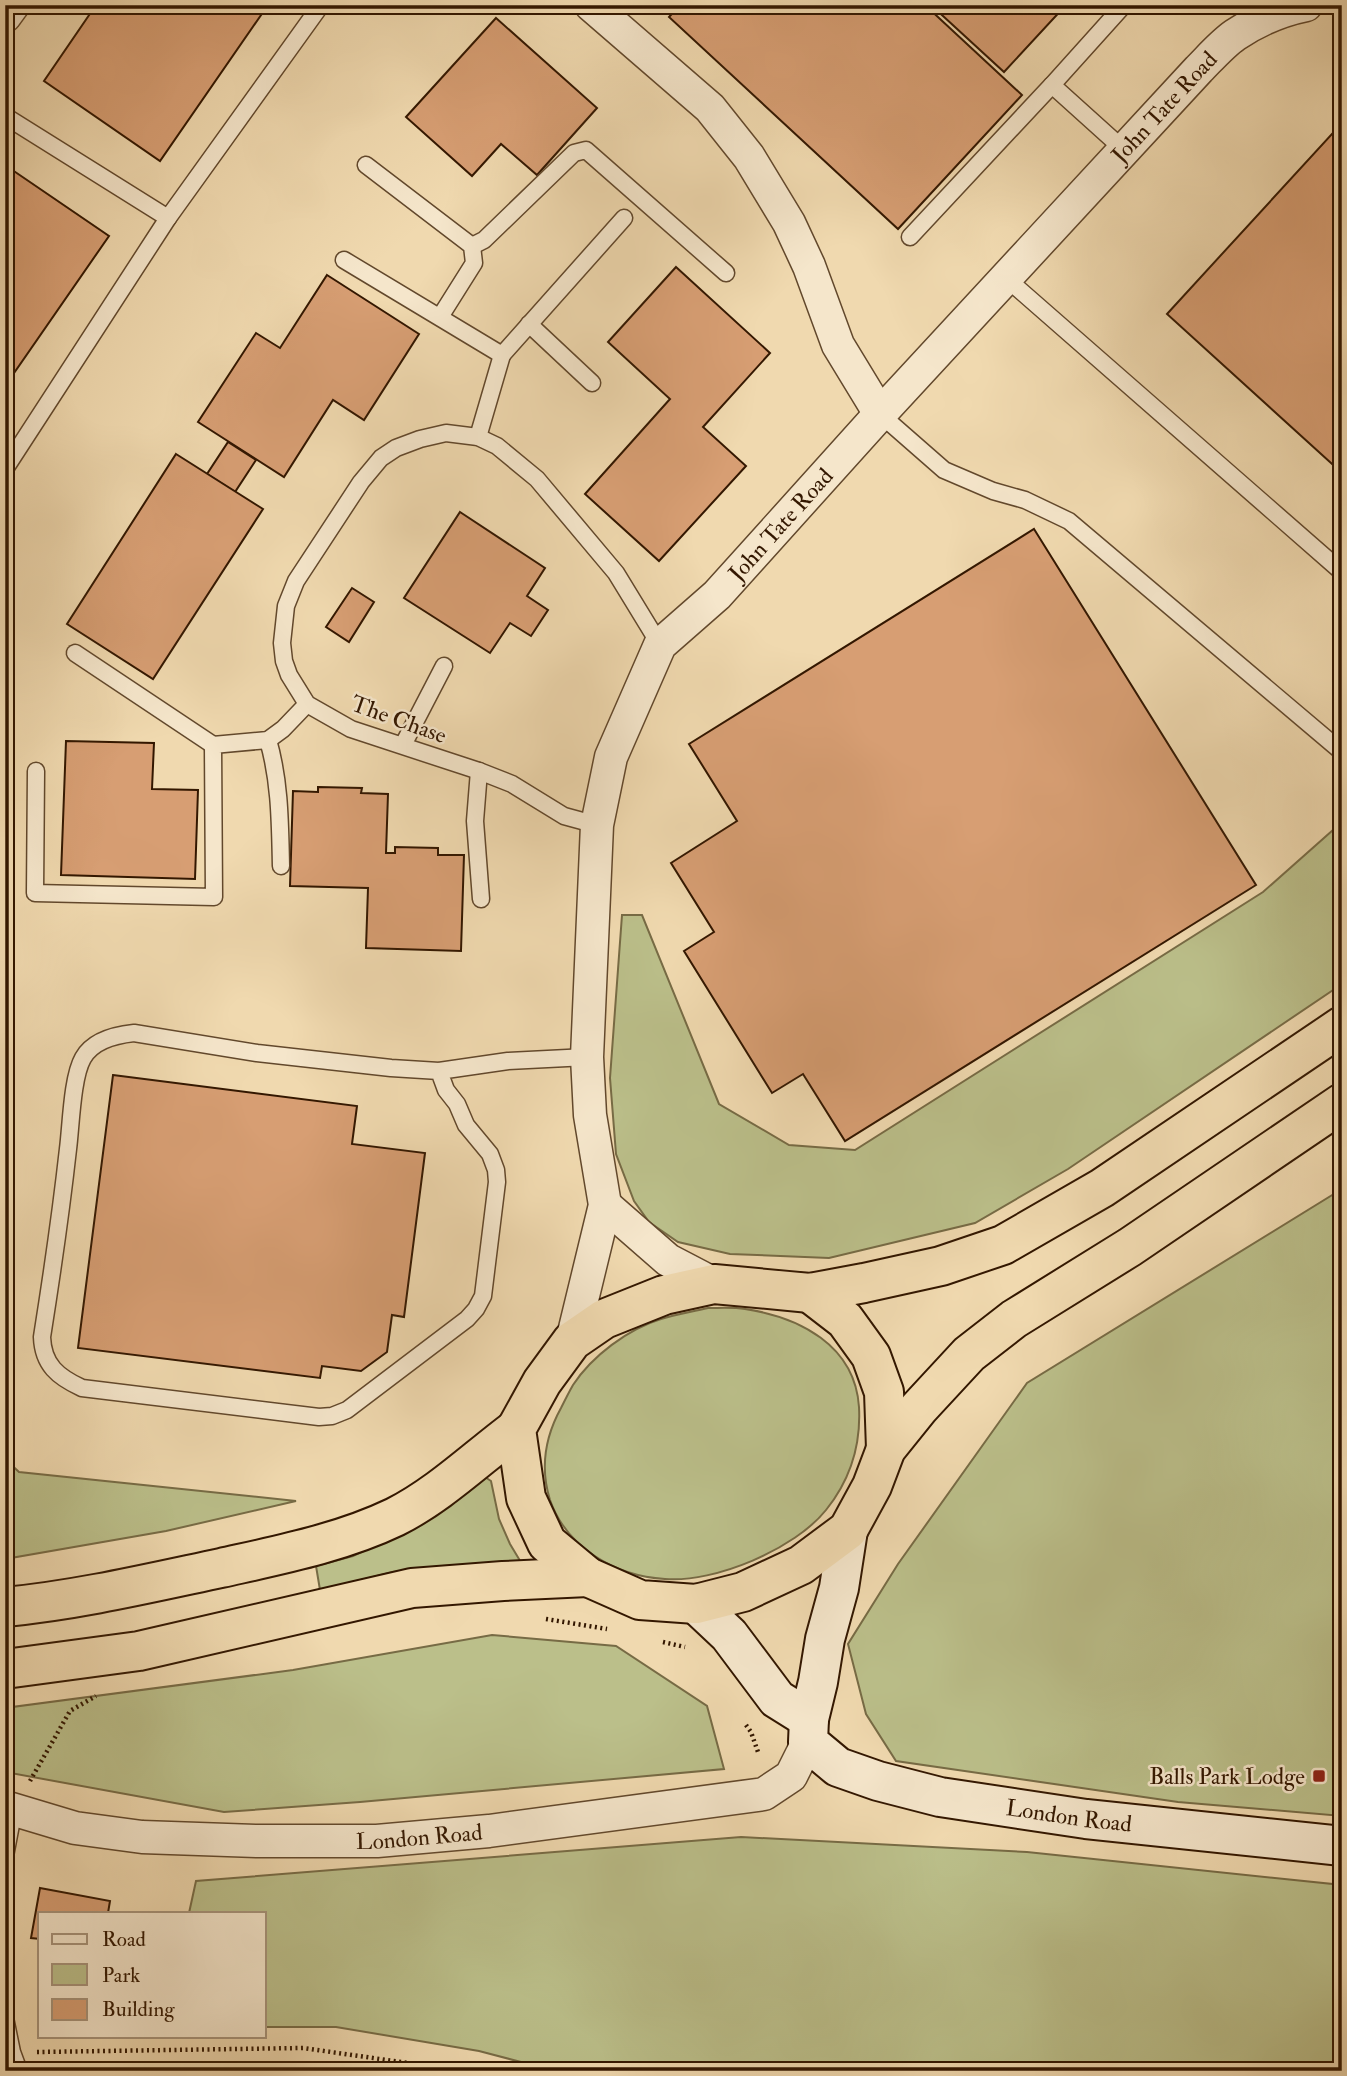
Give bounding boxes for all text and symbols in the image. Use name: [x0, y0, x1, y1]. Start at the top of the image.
street label: John Tate Road: [1105, 45, 1223, 170]
street label: John Tate Road: [722, 462, 839, 588]
street label: The Chase: [347, 689, 451, 750]
place label: Balls Park Lodge: [1149, 1762, 1305, 1791]
marker: Balls Park Lodge: [1311, 1768, 1327, 1784]
street label: London Road: [1004, 1793, 1133, 1839]
street label: London Road: [356, 1818, 484, 1856]
legend: [38, 1912, 266, 2038]
text: Road: [102, 1926, 147, 1953]
text: Park: [102, 1962, 140, 1989]
text: Building: [102, 1996, 175, 2023]

